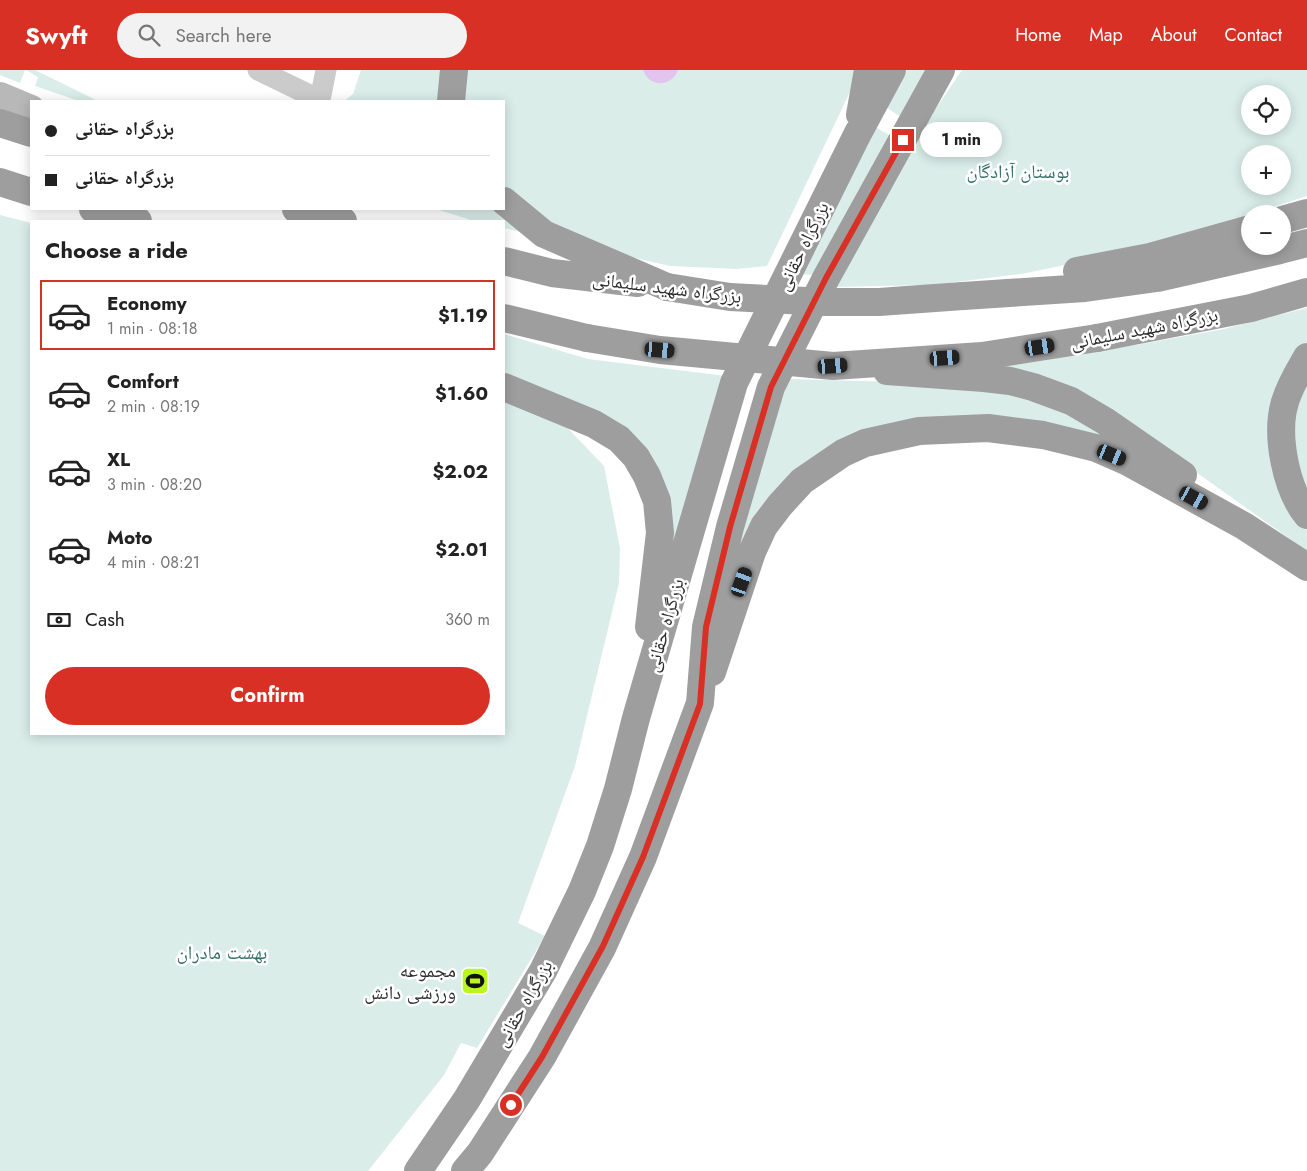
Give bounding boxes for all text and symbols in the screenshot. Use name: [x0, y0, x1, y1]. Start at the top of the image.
search box: [117, 13, 467, 58]
text: Swyft: [25, 18, 87, 53]
icon: search: [135, 21, 163, 49]
text: Search here: [175, 22, 272, 49]
text: Home: [1015, 22, 1061, 48]
text: Map: [1089, 22, 1123, 48]
text: About: [1151, 22, 1196, 48]
text: Contact: [1224, 22, 1282, 48]
map controls: [1241, 85, 1291, 255]
button: locate: [1241, 85, 1291, 135]
text: بزرگراه حقانی: [75, 115, 174, 142]
callout: 1 min: [920, 122, 1003, 158]
text: 1 min: [941, 128, 981, 151]
route end: [892, 129, 914, 151]
button: +: [1241, 145, 1291, 195]
park label: بوستان آزادگان: [966, 158, 1070, 185]
text: بزرگراه حقانی: [75, 164, 174, 191]
street label: بزرگراه حقانی: [769, 197, 836, 295]
button: −: [1241, 205, 1291, 255]
text: Choose a ride: [45, 234, 188, 266]
street label: بزرگراه شهید سلیمانی: [591, 265, 743, 310]
text: Economy: [107, 290, 187, 317]
icon: car: [47, 293, 92, 338]
street label: بزرگراه شهید سلیمانی: [1068, 301, 1220, 356]
text: $1.19: [438, 302, 488, 329]
text: 1 min · 08:18: [107, 317, 198, 340]
car: [1024, 337, 1055, 357]
car: [644, 341, 675, 359]
car: [929, 349, 960, 367]
car: [817, 357, 848, 375]
text: Comfort: [107, 368, 179, 395]
icon: car: [47, 371, 92, 416]
text: $1.60: [435, 380, 488, 407]
text: 2 min · 08:19: [107, 395, 200, 418]
car: [1095, 442, 1128, 468]
text: XL: [107, 446, 130, 473]
icon: car: [47, 449, 92, 494]
text: $2.02: [433, 458, 488, 485]
text: 3 min · 08:20: [107, 473, 202, 496]
car: [1177, 484, 1210, 512]
text: Moto: [107, 524, 152, 551]
icon: car: [47, 527, 92, 572]
text: $2.01: [435, 536, 488, 563]
text: 4 min · 08:21: [107, 551, 200, 574]
car: [729, 565, 754, 599]
street label: بزرگراه حقانی: [638, 575, 691, 675]
icon: cash: [45, 606, 73, 634]
text: Cash: [85, 606, 125, 633]
text: 360 m: [445, 608, 490, 631]
button: Confirm: [45, 667, 490, 725]
park label: بهشت مادران: [177, 939, 267, 966]
street label: بزرگراه حقانی: [488, 955, 559, 1052]
place label: مجموعه ورزشی دانش: [364, 957, 456, 1006]
sports icon: مجموعه ورزشی دانش: [460, 966, 490, 996]
route start: [500, 1094, 522, 1116]

